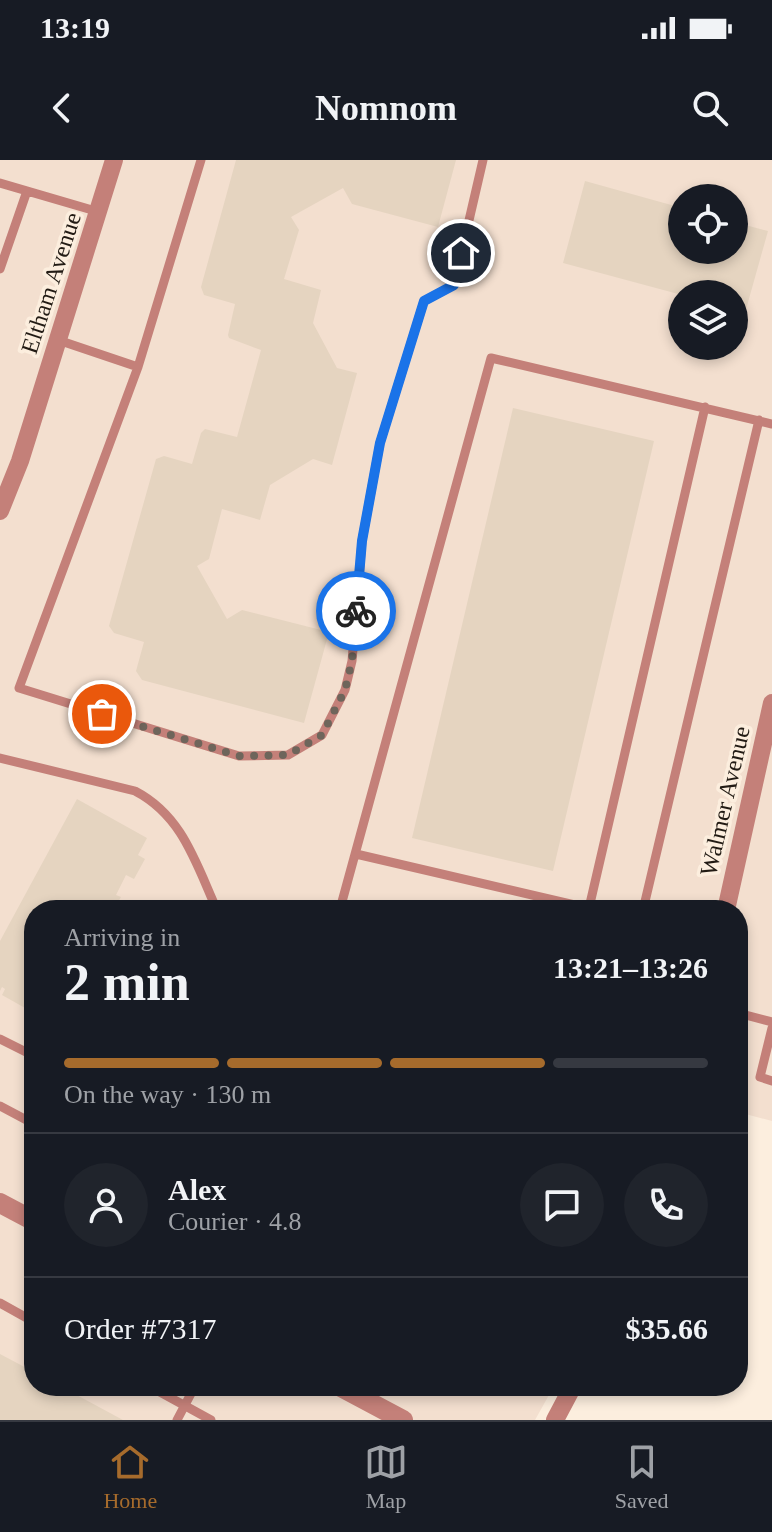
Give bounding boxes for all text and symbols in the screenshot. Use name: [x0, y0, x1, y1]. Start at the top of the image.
text: 13:19: [40, 11, 110, 44]
icon: back: [40, 86, 84, 130]
icon: search: [688, 86, 732, 130]
text: Nomnom: [315, 88, 457, 128]
map controls: [668, 184, 748, 360]
button: locate: [668, 184, 748, 264]
street label: Eltham Avenue: [16, 209, 86, 357]
pin: [427, 219, 495, 287]
icon: home: [439, 231, 483, 275]
button: layers: [668, 280, 748, 360]
courier: [316, 571, 396, 651]
icon: bike: [334, 589, 378, 633]
pin: [68, 680, 136, 748]
icon: bag: [80, 692, 124, 736]
street label: Walmer Avenue: [695, 724, 755, 878]
text: Arriving in: [64, 923, 180, 952]
text: 13:21–13:26: [553, 951, 708, 984]
text: 2 min: [64, 954, 190, 1011]
text: On the way · 130 m: [64, 1080, 271, 1109]
button: person: [64, 1163, 148, 1247]
button: chat: [520, 1163, 604, 1247]
button: phone: [624, 1163, 708, 1247]
text: Alex: [168, 1173, 226, 1206]
text: Courier · 4.8: [168, 1207, 302, 1236]
text: Order #7317: [64, 1312, 216, 1345]
text: $35.66: [626, 1312, 708, 1345]
tab: Home: [103, 1440, 157, 1514]
tab: Map: [364, 1440, 408, 1514]
tab: Saved: [615, 1440, 669, 1514]

